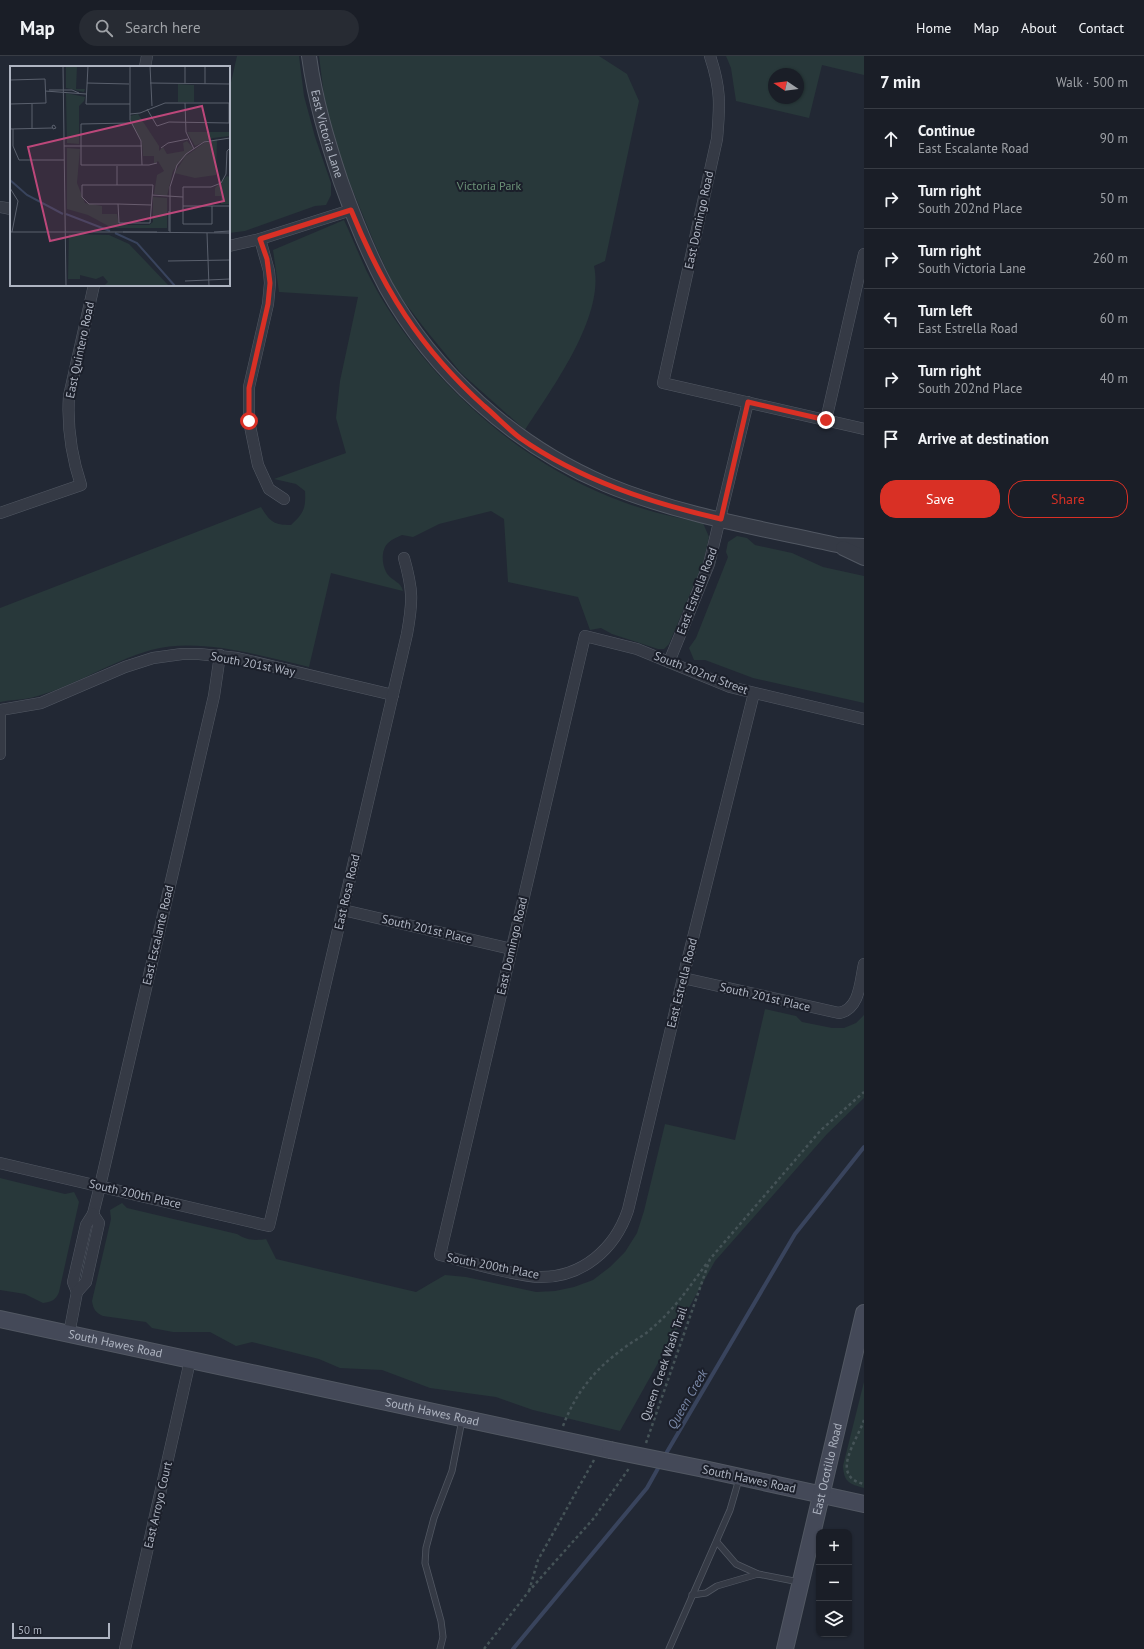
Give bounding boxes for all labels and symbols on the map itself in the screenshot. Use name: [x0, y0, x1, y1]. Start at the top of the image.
inset map: [10, 66, 230, 286]
north arrow: [768, 68, 804, 104]
street label: East Victoria Lane: [308, 88, 347, 180]
street label: East Domingo Road: [681, 169, 716, 270]
park label: Victoria Park: [456, 178, 521, 193]
street label: East Quintero Road: [62, 300, 97, 400]
route end: [817, 411, 835, 429]
route start: [240, 412, 258, 430]
street label: East Estrella Road: [673, 545, 720, 636]
street label: South 201st Way: [210, 648, 297, 679]
street label: South 202nd Street: [652, 648, 750, 697]
street label: East Rosa Road: [331, 853, 363, 931]
street label: East Escalante Road: [139, 883, 176, 986]
street label: East Domingo Road: [493, 895, 530, 996]
street label: South 201st Place: [380, 911, 474, 946]
street label: East Estrella Road: [663, 936, 700, 1029]
street label: South 201st Place: [718, 979, 812, 1014]
street label: South 200th Place: [88, 1176, 183, 1211]
street label: South 200th Place: [446, 1249, 541, 1282]
street label: Queen Creek Wash Trail: [638, 1305, 690, 1423]
street label: South Hawes Road: [67, 1326, 164, 1361]
water label: Queen Creek: [664, 1366, 710, 1432]
street label: South Hawes Road: [384, 1394, 481, 1429]
street label: East Ocotillo Road: [809, 1421, 845, 1516]
street label: East Arroyo Court: [140, 1460, 175, 1550]
street label: South Hawes Road: [701, 1461, 797, 1496]
scale bar: [12, 1621, 110, 1640]

